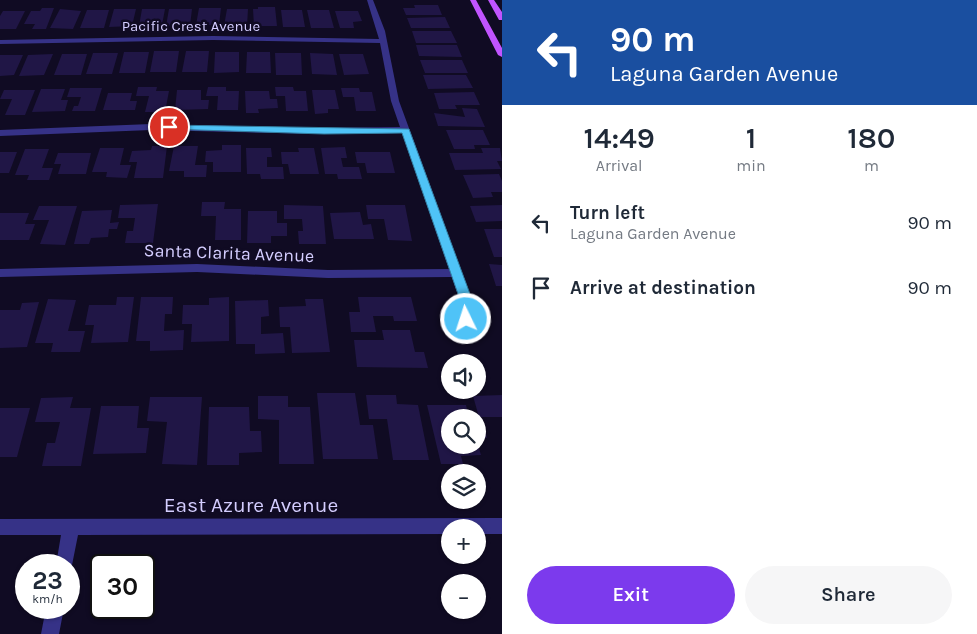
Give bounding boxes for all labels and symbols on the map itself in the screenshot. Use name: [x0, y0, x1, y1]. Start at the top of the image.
street label: Pacific Crest Avenue: [122, 17, 260, 35]
pin: [148, 106, 190, 148]
street label: Santa Clarita Avenue: [143, 239, 315, 267]
position arrow: [439, 292, 491, 344]
street label: East Azure Avenue: [164, 493, 338, 517]
speed limit sign: 30: [90, 554, 155, 619]

